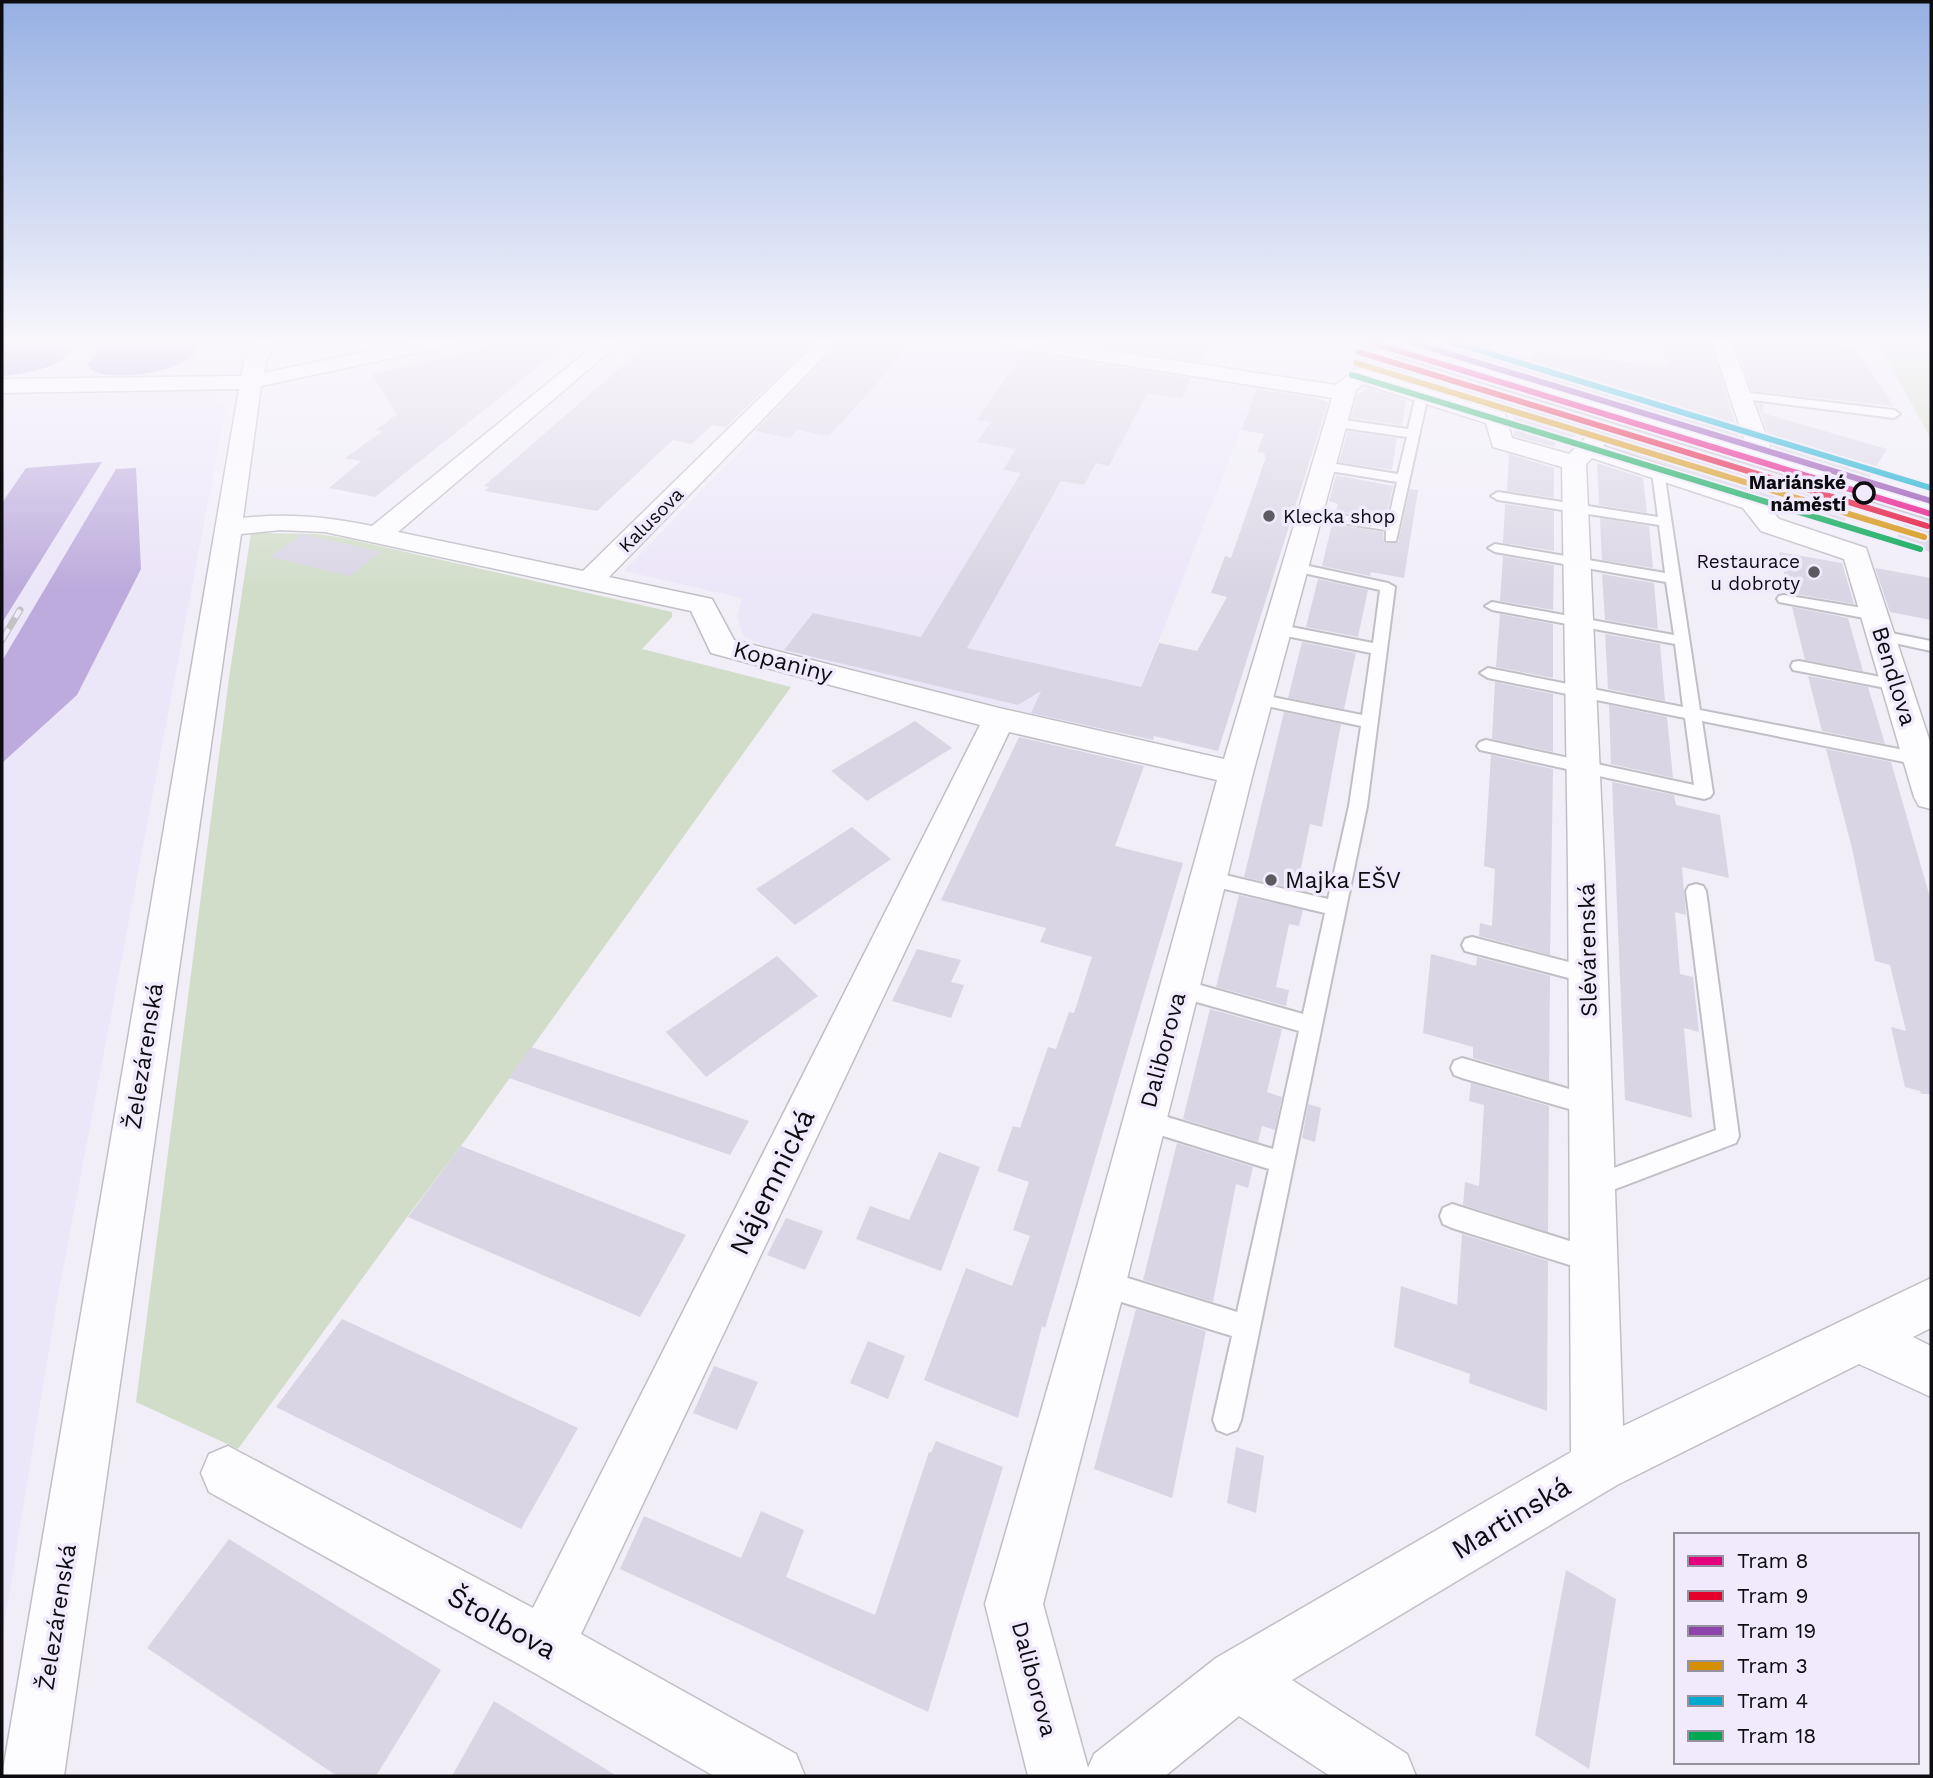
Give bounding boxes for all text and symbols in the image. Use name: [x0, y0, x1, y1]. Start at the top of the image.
place label: Mariánské náměstí: [1749, 471, 1846, 516]
marker: Mariánské náměstí: [1853, 482, 1875, 504]
street label: Kalusova: [614, 483, 688, 557]
place label: Klecka shop: [1283, 505, 1395, 528]
marker: Klecka shop: [1261, 508, 1277, 524]
place label: Restaurace u dobroty: [1696, 550, 1800, 595]
marker: Restaurace u dobroty: [1806, 564, 1822, 580]
street label: Bendlova: [1866, 623, 1922, 729]
street label: Kopaniny: [730, 636, 836, 688]
place label: Majka EŠV: [1285, 866, 1401, 894]
marker: Majka EŠV: [1263, 872, 1279, 888]
street label: Slévárenská: [1573, 883, 1603, 1017]
street label: Železárenská: [119, 981, 169, 1131]
street label: Daliborova: [1135, 989, 1191, 1111]
street label: Nájemnická: [722, 1103, 822, 1260]
street label: Martinská: [1446, 1470, 1577, 1566]
legend: [1674, 1533, 1919, 1764]
street label: Železárenská: [32, 1542, 82, 1692]
text: Tram 8: [1737, 1548, 1809, 1573]
street label: Štolbova: [442, 1580, 562, 1666]
text: Tram 9: [1737, 1583, 1809, 1608]
street label: Daliborova: [1006, 1618, 1062, 1740]
text: Tram 19: [1737, 1618, 1816, 1643]
text: Tram 3: [1737, 1653, 1808, 1678]
text: Tram 4: [1737, 1688, 1808, 1713]
text: Tram 18: [1737, 1723, 1816, 1748]

